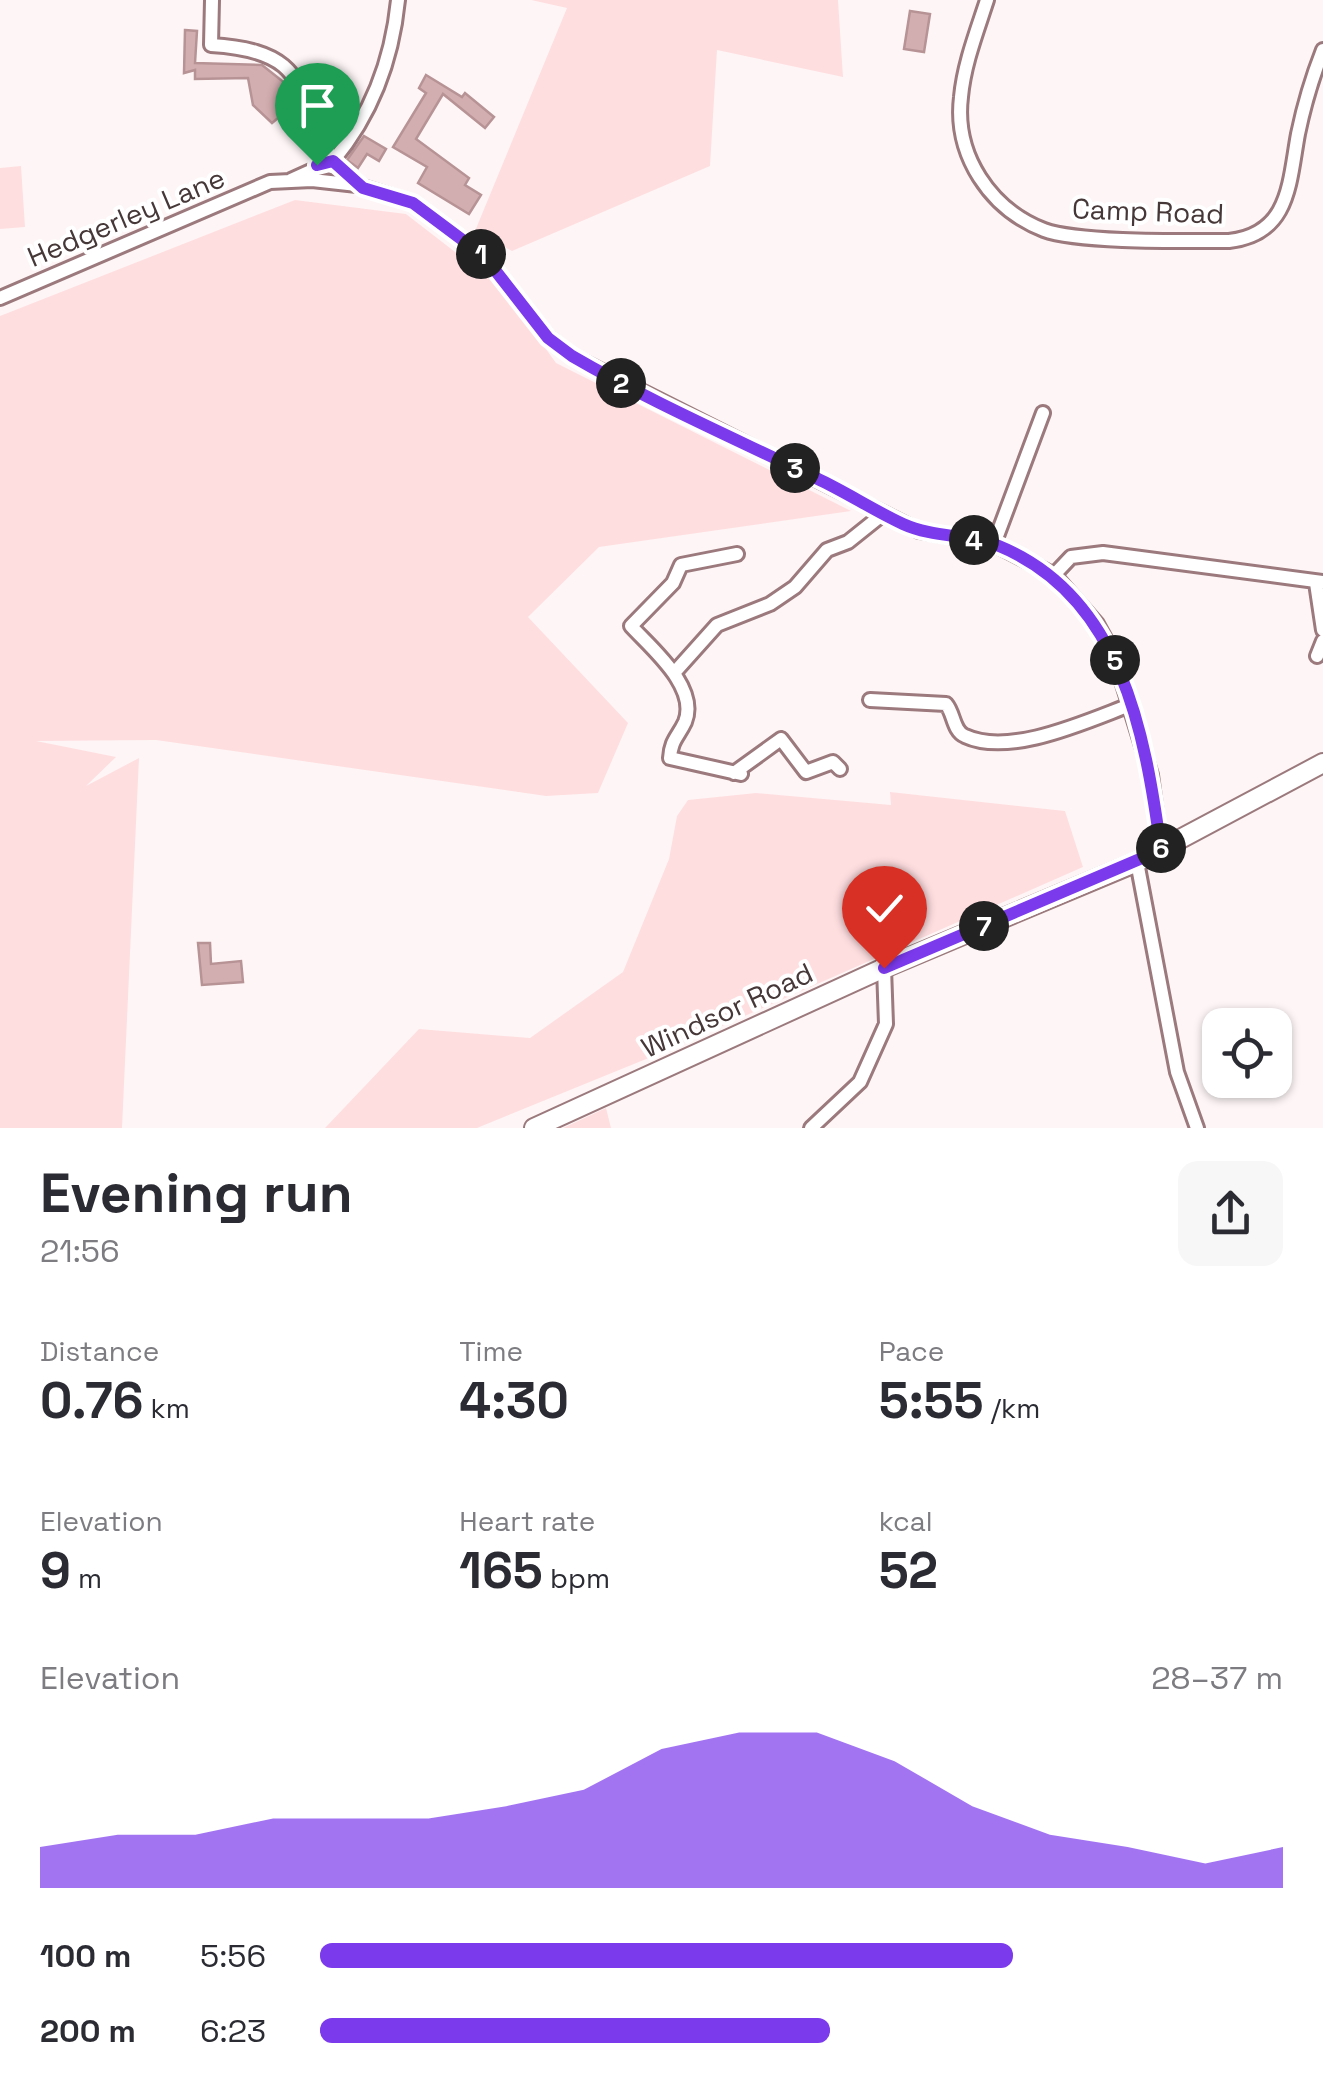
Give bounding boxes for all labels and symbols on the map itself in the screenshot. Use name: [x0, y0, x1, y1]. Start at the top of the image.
pin: [275, 63, 360, 166]
street label: Hedgerley Lane: [22, 159, 230, 275]
street label: Camp Road: [1071, 190, 1225, 232]
pin: 1: [456, 229, 506, 279]
pin: 2: [596, 358, 646, 408]
pin: 3: [770, 443, 820, 493]
pin: 4: [949, 515, 999, 565]
pin: 5: [1090, 635, 1140, 685]
pin: 6: [1136, 823, 1186, 873]
pin: [842, 866, 927, 969]
pin: 7: [959, 901, 1009, 951]
street label: Windsor Road: [636, 955, 818, 1065]

